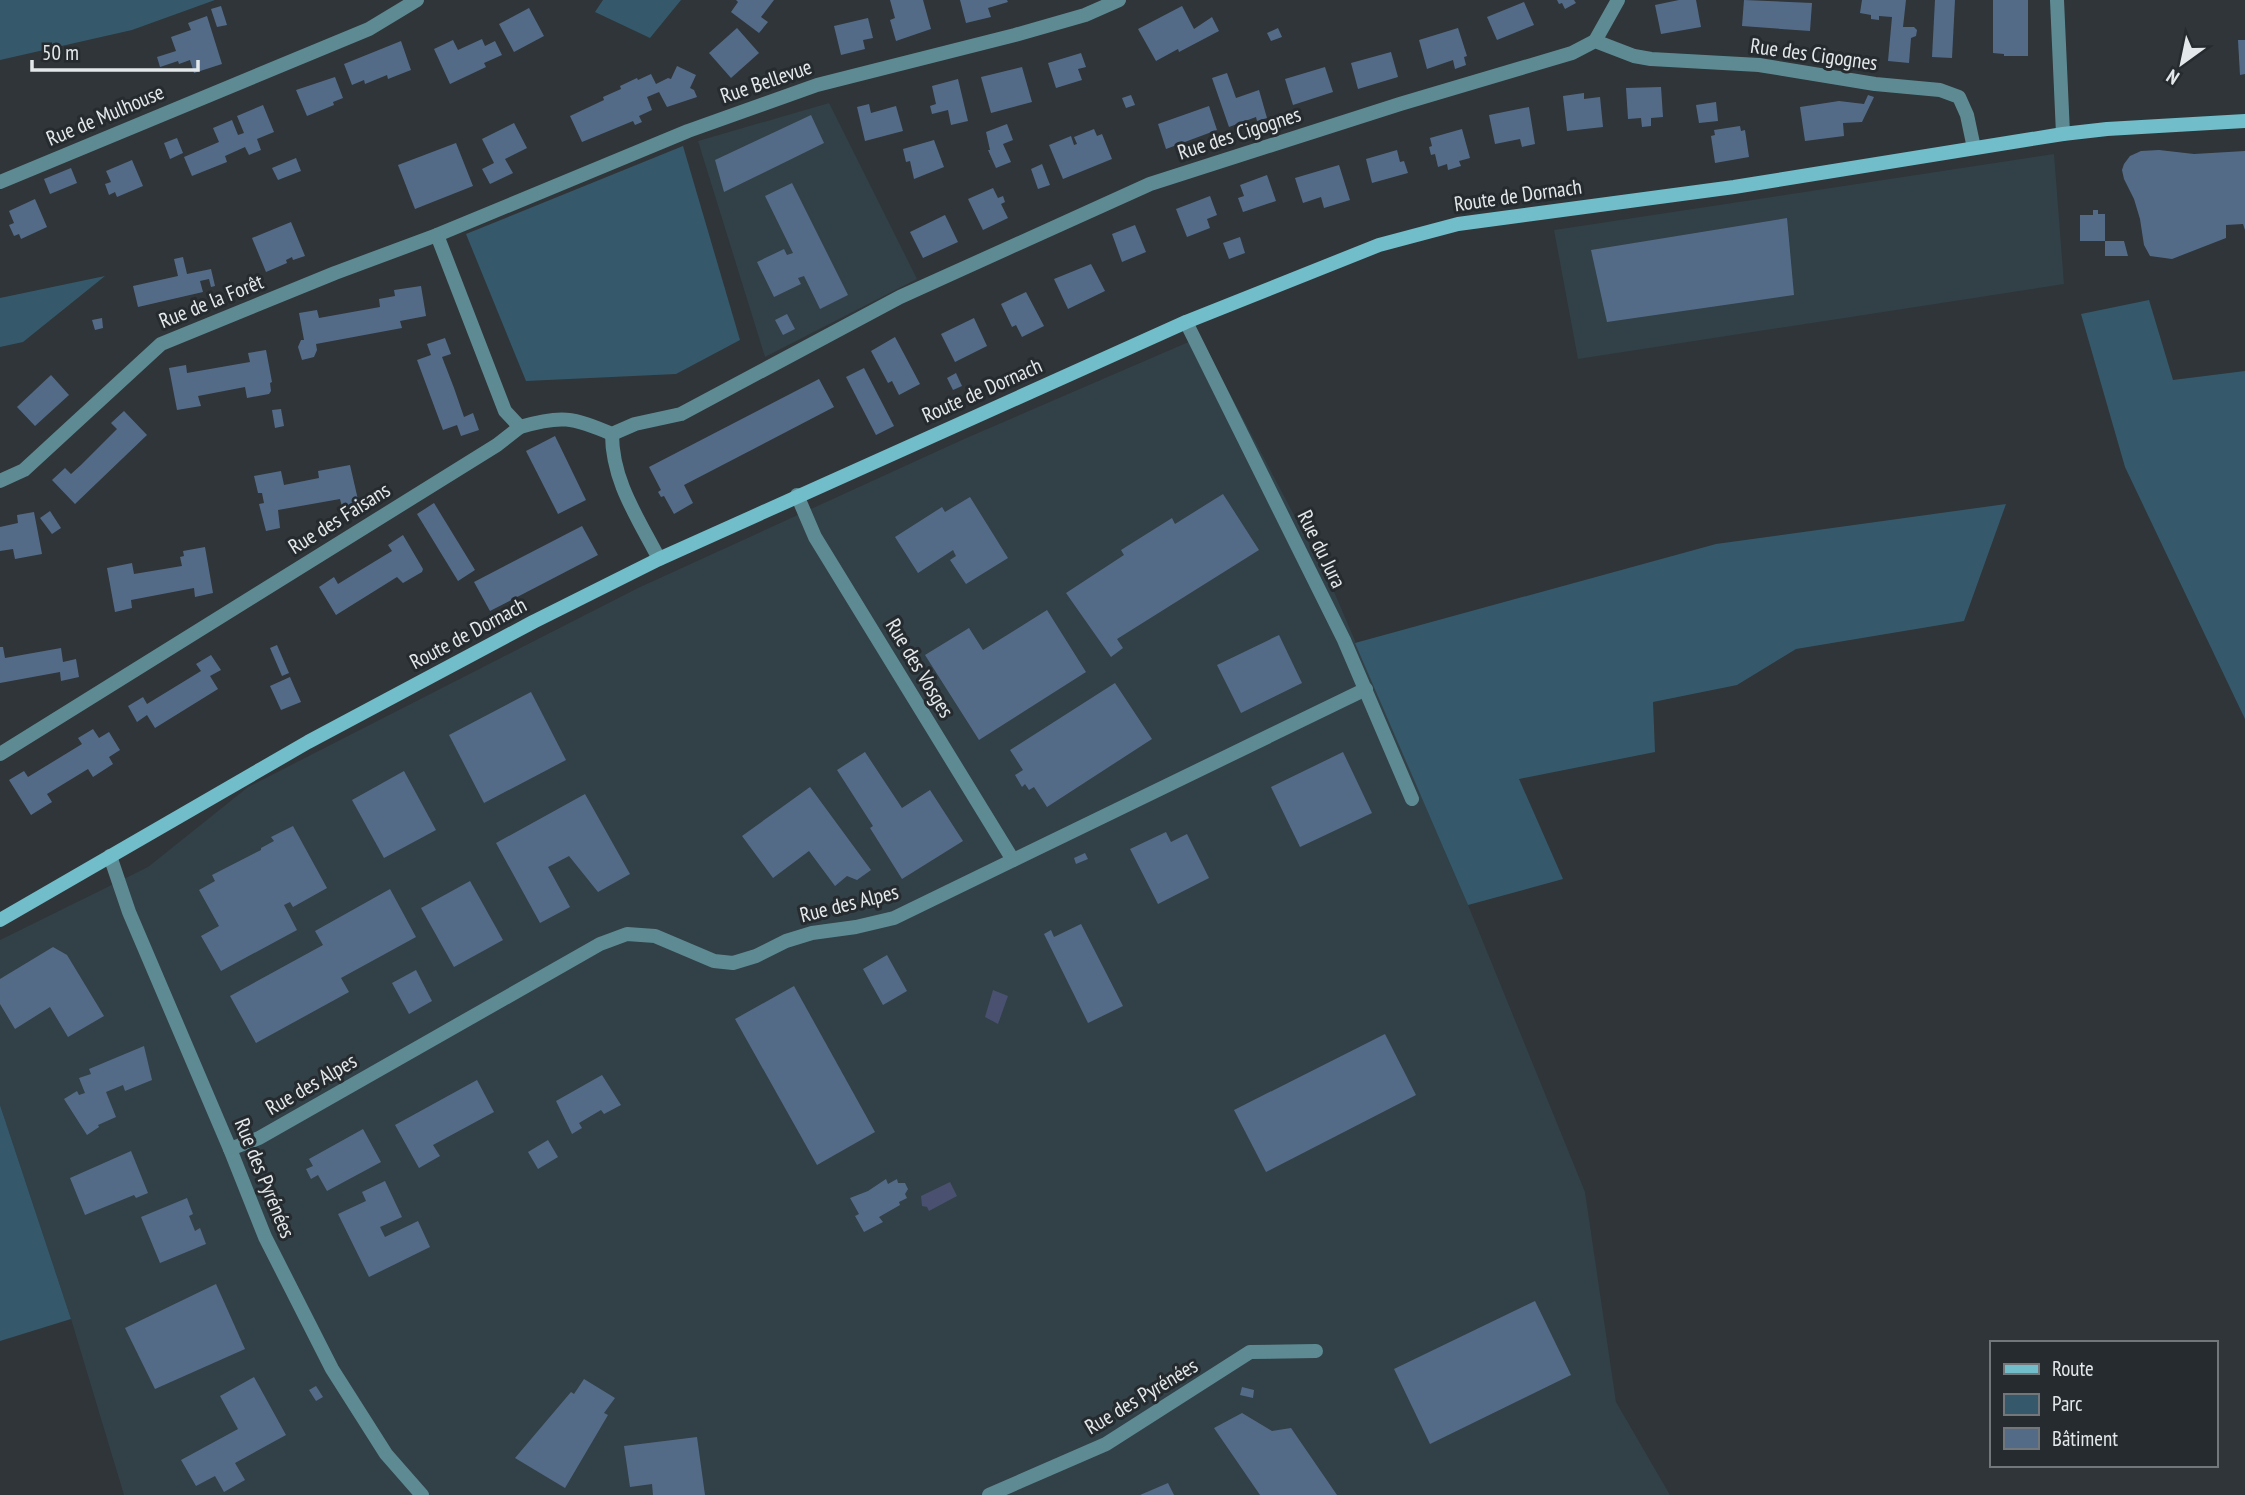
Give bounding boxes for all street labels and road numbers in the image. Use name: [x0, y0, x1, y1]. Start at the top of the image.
street label: Rue des Cigognes: [1749, 32, 1879, 76]
street label: Rue Bellevue: [717, 53, 815, 109]
street label: Rue de Mulhouse: [42, 78, 168, 152]
street label: Rue des Cigognes: [1174, 100, 1304, 166]
street label: Route de Dornach: [1452, 173, 1584, 217]
street label: Rue de la Forêt: [155, 268, 267, 334]
street label: Route de Dornach: [918, 352, 1046, 428]
street label: Rue des Faisans: [283, 476, 395, 560]
street label: Rue du Jura: [1292, 506, 1352, 592]
street label: Route de Dornach: [405, 591, 531, 675]
street label: Rue des Vosges: [880, 614, 960, 722]
street label: Rue des Alpes: [797, 878, 901, 928]
street label: Rue des Alpes: [261, 1047, 361, 1121]
street label: Rue des Pyrénées: [229, 1114, 301, 1242]
street label: Rue des Pyrénées: [1080, 1352, 1202, 1440]

